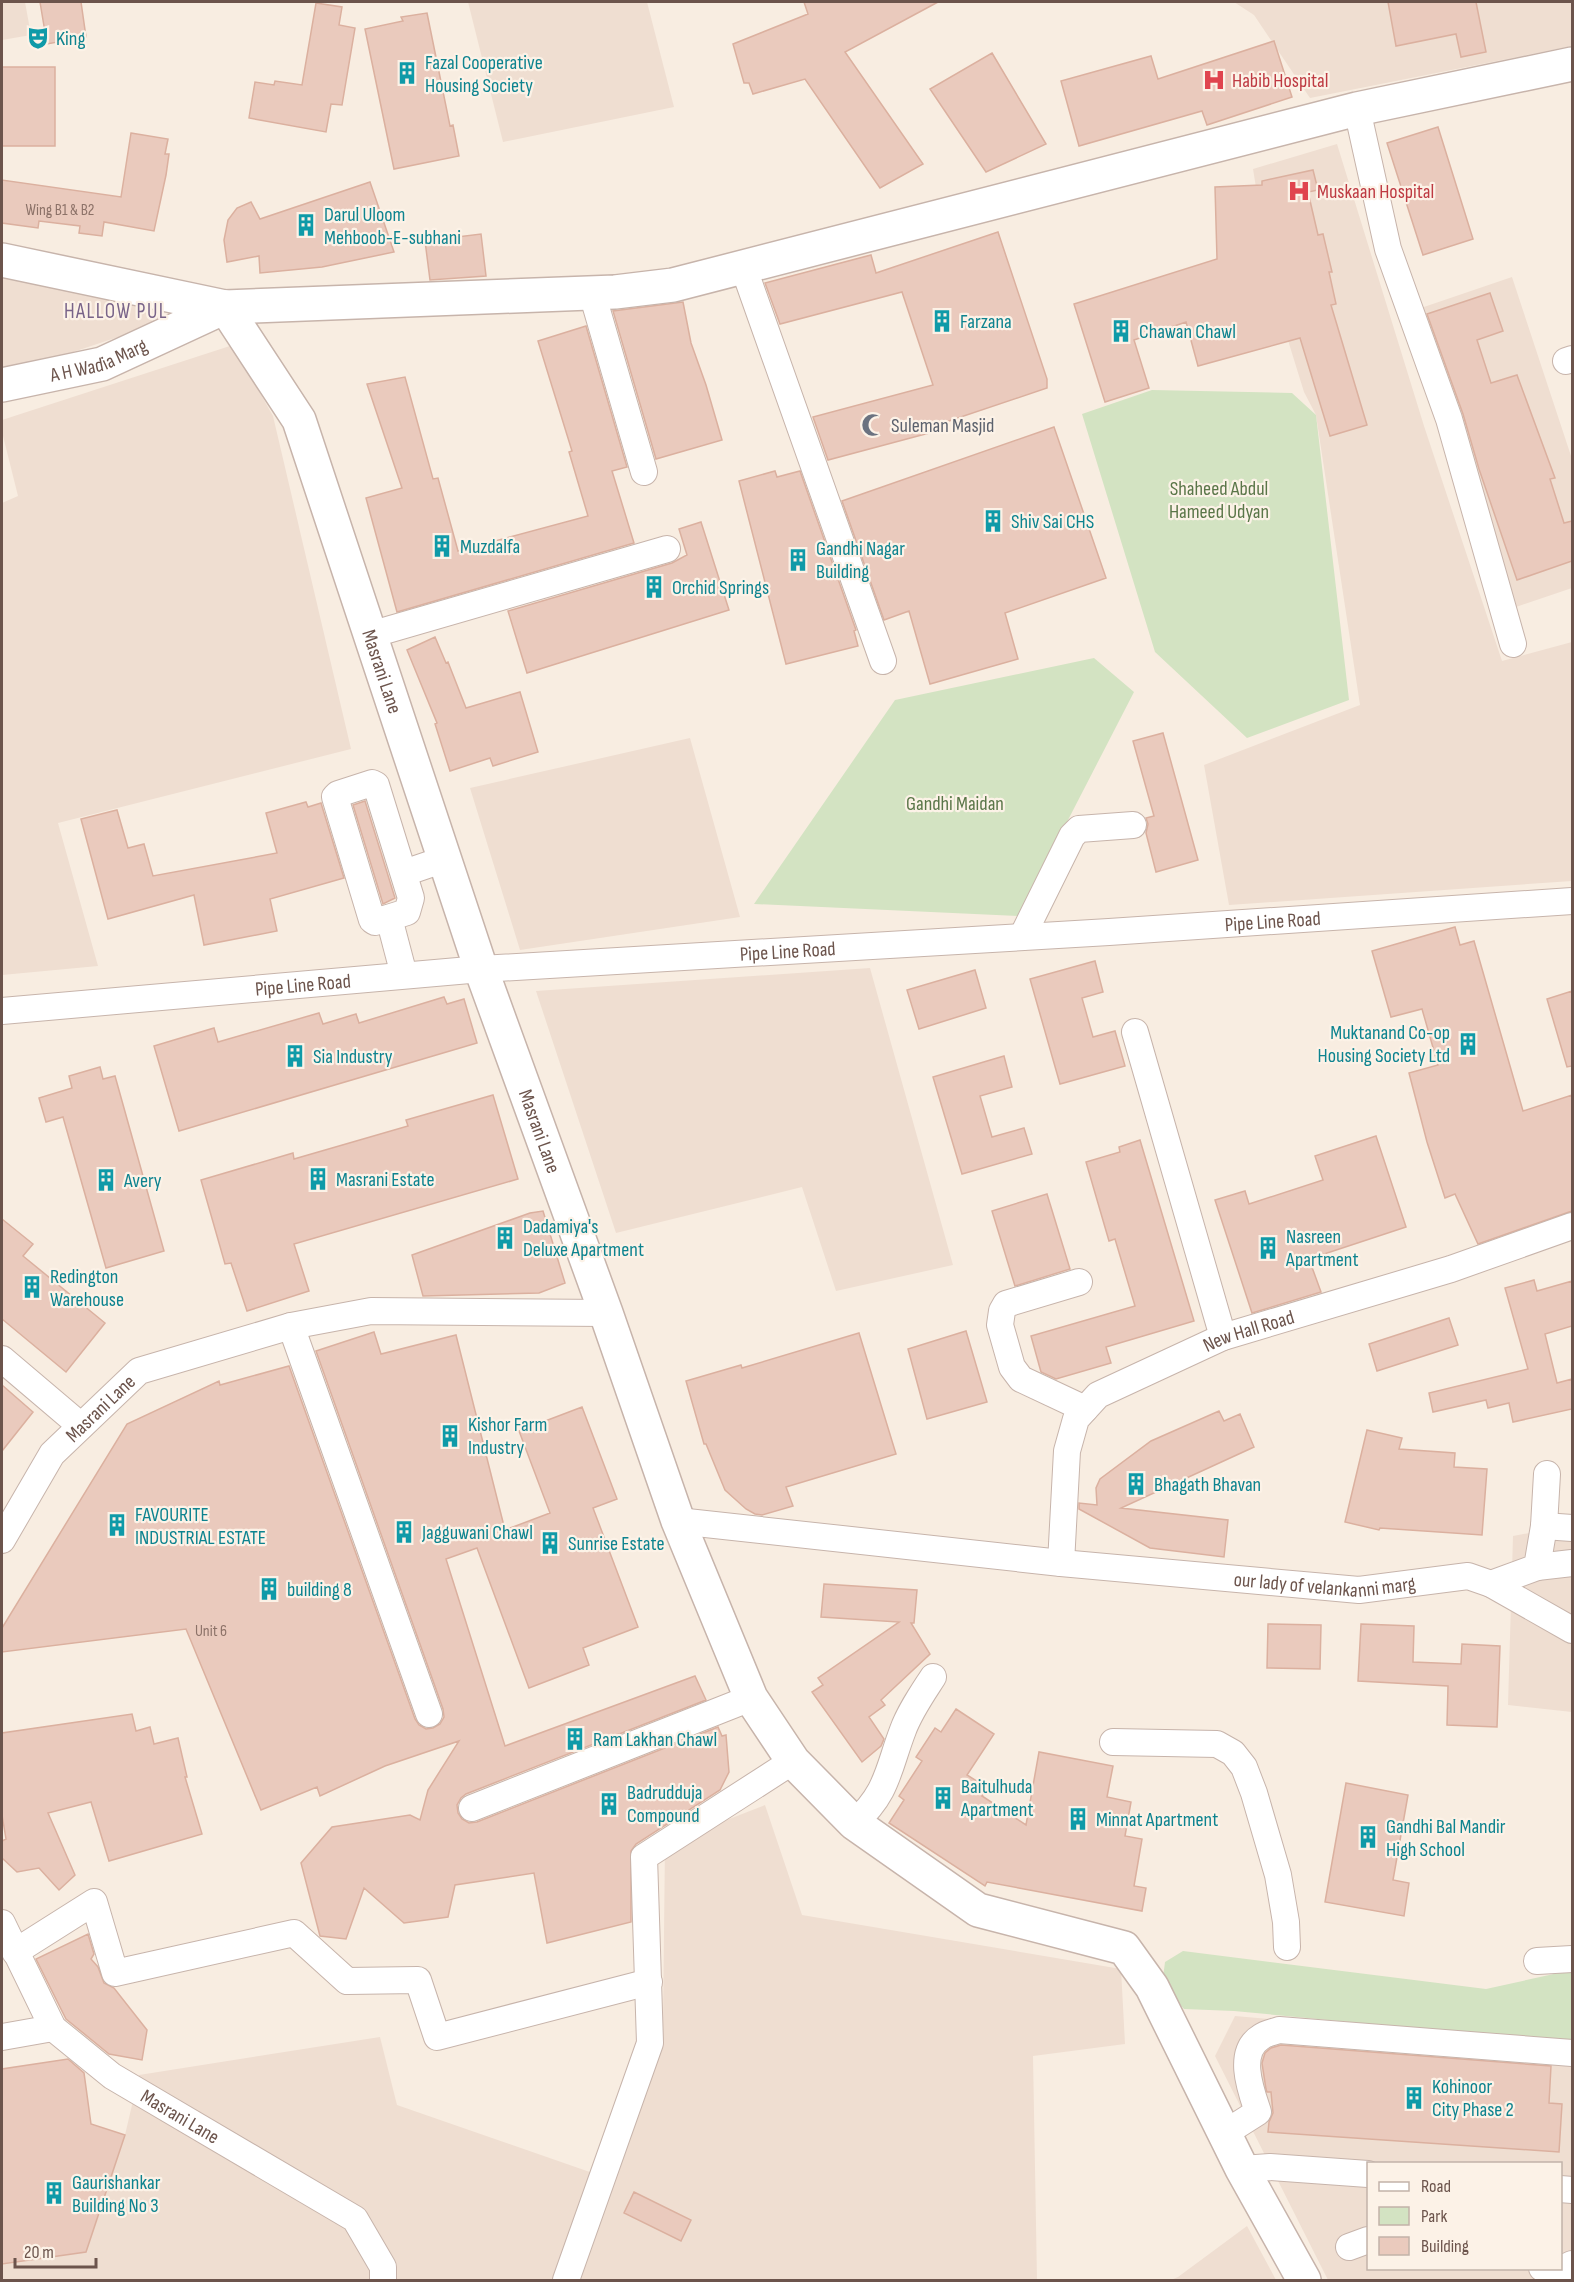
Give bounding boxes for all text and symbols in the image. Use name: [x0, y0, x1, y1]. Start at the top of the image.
theatre icon: King: [25, 25, 51, 51]
place label: King: [56, 27, 85, 51]
place label: Fazal Cooperative Housing Society: [425, 51, 543, 98]
building icon: Fazal Cooperative Housing Society: [394, 60, 420, 86]
hospital icon: Habib Hospital: [1201, 67, 1227, 93]
place label: Habib Hospital: [1232, 69, 1328, 93]
hospital icon: Muskaan Hospital: [1286, 178, 1312, 204]
place label: Muskaan Hospital: [1317, 180, 1434, 204]
house number: Wing B1 & B2: [26, 201, 94, 220]
place label: Darul Uloom Mehboob-E-subhani: [324, 203, 461, 250]
building icon: Darul Uloom Mehboob-E-subhani: [293, 212, 319, 238]
district label: HALLOW PUL: [64, 299, 168, 324]
building icon: Farzana: [929, 308, 955, 334]
place label: Farzana: [960, 310, 1012, 334]
building icon: Chawan Chawl: [1108, 318, 1134, 344]
place label: Chawan Chawl: [1139, 320, 1236, 344]
street label: A H Wadia Marg: [47, 334, 151, 388]
mosque icon: Suleman Masjid: [860, 412, 886, 438]
place label: Suleman Masjid: [891, 414, 994, 438]
park label: Shaheed Abdul Hameed Udyan: [1169, 477, 1269, 524]
building icon: Shiv Sai CHS: [980, 508, 1006, 534]
place label: Shiv Sai CHS: [1011, 510, 1094, 534]
building icon: Muzdalfa: [429, 533, 455, 559]
place label: Muzdalfa: [460, 535, 520, 559]
place label: Gandhi Nagar Building: [816, 537, 905, 584]
building icon: Gandhi Nagar Building: [785, 547, 811, 573]
building icon: Orchid Springs: [641, 574, 667, 600]
place label: Orchid Springs: [672, 576, 769, 600]
street label: Masrani Lane: [356, 627, 407, 717]
park label: Gandhi Maidan: [906, 792, 1004, 816]
street label: Pipe Line Road: [1224, 907, 1321, 937]
street label: Pipe Line Road: [739, 937, 836, 967]
street label: Pipe Line Road: [254, 969, 352, 1002]
place label: Muktanand Co-op Housing Society Ltd: [1318, 1021, 1450, 1068]
building icon: Muktanand Co-op Housing Society Ltd: [1455, 1031, 1481, 1057]
building icon: Sia Industry: [282, 1043, 308, 1069]
place label: Sia Industry: [313, 1045, 393, 1069]
street label: Masrani Lane: [513, 1086, 565, 1177]
building icon: Masrani Estate: [305, 1166, 331, 1192]
building icon: Avery: [93, 1167, 119, 1193]
place label: Masrani Estate: [336, 1168, 434, 1192]
place label: Avery: [123, 1169, 162, 1193]
place label: Dadamiya's Deluxe Apartment: [523, 1215, 644, 1262]
building icon: Dadamiya's Deluxe Apartment: [492, 1225, 518, 1251]
place label: Nasreen Apartment: [1285, 1225, 1359, 1272]
building icon: Nasreen Apartment: [1255, 1235, 1281, 1261]
place label: Redington Warehouse: [50, 1265, 124, 1312]
building icon: Redington Warehouse: [19, 1274, 45, 1300]
street label: New Hall Road: [1199, 1305, 1297, 1358]
street label: Masrani Lane: [61, 1370, 141, 1448]
place label: Kishor Farm Industry: [468, 1413, 547, 1460]
building icon: Kishor Farm Industry: [437, 1423, 463, 1449]
building icon: Bhagath Bhavan: [1123, 1471, 1149, 1497]
place label: Bhagath Bhavan: [1154, 1473, 1261, 1497]
place label: FAVOURITE INDUSTRIAL ESTATE: [135, 1503, 266, 1550]
building icon: FAVOURITE INDUSTRIAL ESTATE: [104, 1512, 130, 1538]
building icon: Jagguwani Chawl: [391, 1519, 417, 1545]
place label: Jagguwani Chawl: [421, 1521, 533, 1545]
building icon: Sunrise Estate: [537, 1530, 563, 1556]
place label: Sunrise Estate: [568, 1532, 664, 1556]
street label: our lady of velankanni marg: [1233, 1568, 1417, 1603]
building icon: building 8: [256, 1576, 282, 1602]
place label: building 8: [287, 1578, 352, 1602]
house number: Unit 6: [195, 1622, 227, 1641]
building icon: Ram Lakhan Chawl: [562, 1726, 588, 1752]
place label: Ram Lakhan Chawl: [593, 1728, 717, 1752]
place label: Baitulhuda Apartment: [960, 1775, 1034, 1822]
place label: Badrudduja Compound: [627, 1781, 702, 1828]
building icon: Baitulhuda Apartment: [930, 1785, 956, 1811]
building icon: Badrudduja Compound: [596, 1791, 622, 1817]
building icon: Minnat Apartment: [1065, 1806, 1091, 1832]
place label: Minnat Apartment: [1096, 1808, 1218, 1832]
place label: Gandhi Bal Mandir High School: [1386, 1815, 1506, 1862]
building icon: Gandhi Bal Mandir High School: [1355, 1824, 1381, 1850]
place label: Kohinoor City Phase 2: [1432, 2075, 1514, 2122]
street label: Masrani Lane: [136, 2085, 223, 2149]
building icon: Kohinoor City Phase 2: [1401, 2085, 1427, 2111]
legend: [1367, 2162, 1562, 2270]
place label: Gaurishankar Building No 3: [72, 2171, 161, 2218]
text: Road: [1421, 2176, 1451, 2197]
building icon: Gaurishankar Building No 3: [41, 2180, 67, 2206]
text: Park: [1421, 2206, 1447, 2227]
scale bar: [15, 2231, 96, 2269]
text: Building: [1421, 2236, 1469, 2257]
text: 20 m: [24, 2242, 54, 2263]

